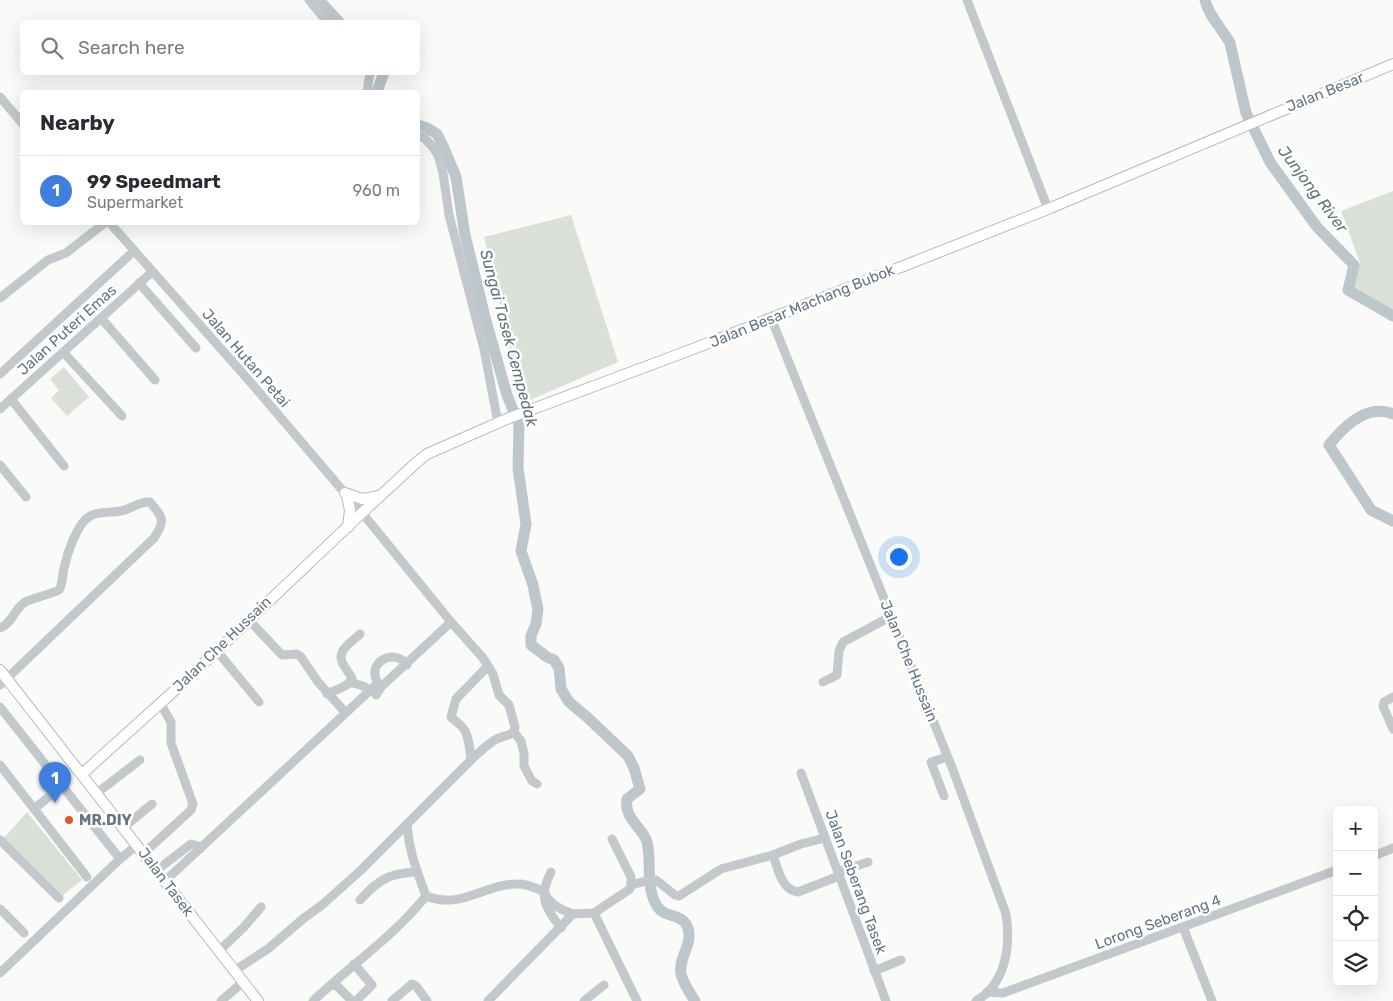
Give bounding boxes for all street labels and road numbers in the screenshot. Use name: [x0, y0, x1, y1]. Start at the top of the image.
street label: Jalan Besar: [1283, 68, 1367, 116]
street label: Jalan Besar Machang Bubok: [707, 261, 897, 351]
street label: Jalan Puteri Emas: [14, 281, 120, 379]
street label: Jalan Hutan Petai: [198, 305, 294, 411]
street label: Jalan Che Hussain: [169, 592, 275, 696]
street label: Jalan Che Hussain: [876, 598, 942, 724]
street label: Jalan Seberang Tasek: [822, 807, 891, 957]
street label: Jalan Tasek: [134, 844, 198, 920]
street label: Lorong Seberang 4: [1093, 891, 1223, 953]

